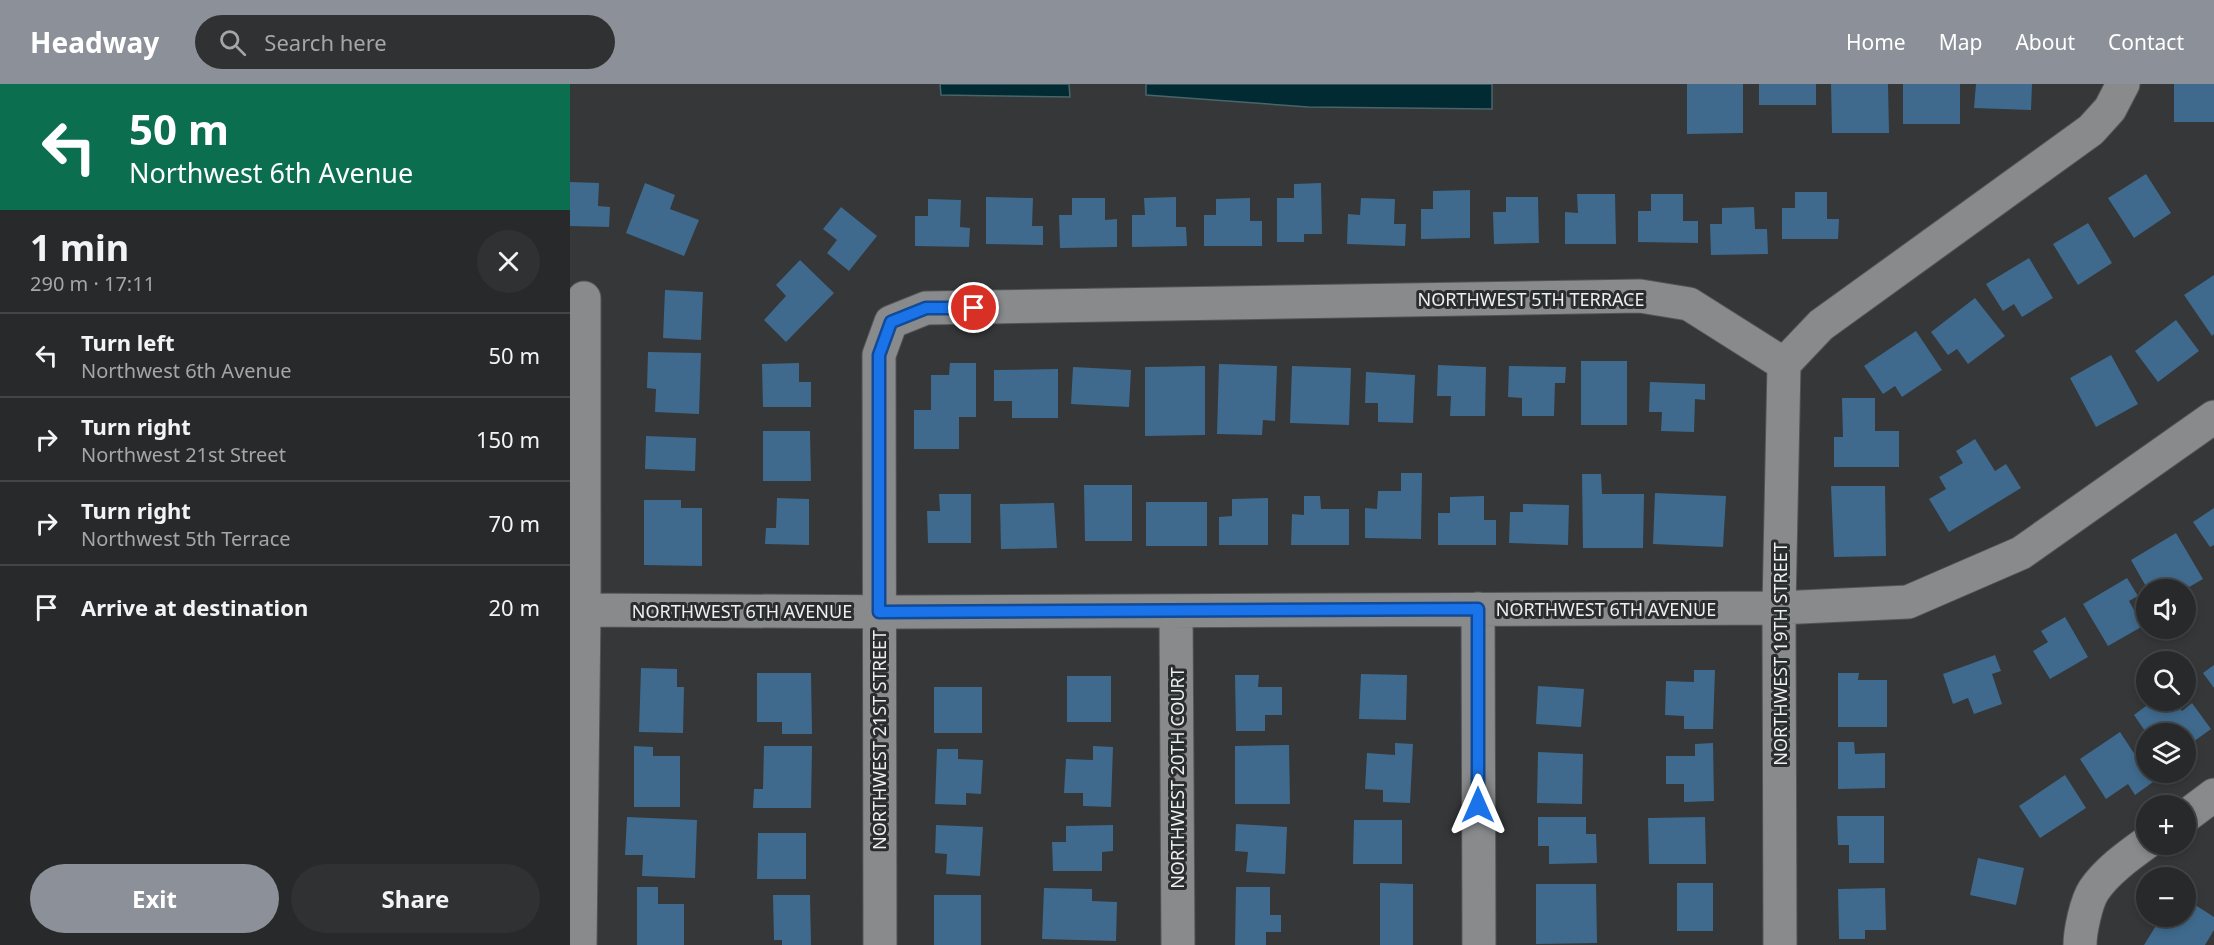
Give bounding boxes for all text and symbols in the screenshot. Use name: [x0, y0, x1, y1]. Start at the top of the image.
search box: [195, 15, 615, 69]
text: Headway: [30, 23, 159, 61]
icon: search: [216, 26, 249, 59]
text: Search here: [264, 27, 387, 57]
text: Home: [1846, 28, 1906, 56]
text: Map: [1939, 28, 1982, 56]
text: About: [2015, 28, 2075, 56]
text: Contact: [2108, 28, 2184, 56]
text: 50 m: [129, 100, 229, 157]
icon: left: [30, 108, 108, 186]
text: Northwest 6th Avenue: [129, 154, 413, 191]
text: 1 min: [30, 223, 129, 272]
button: close: [477, 230, 540, 293]
text: 290 m · 17:11: [30, 270, 155, 297]
pin: [948, 282, 999, 333]
street label: NORTHWEST 5TH TERRACE: [1418, 287, 1644, 311]
icon: arrive: [957, 291, 990, 324]
text: Turn left: [81, 327, 175, 357]
icon: left: [30, 339, 63, 372]
text: 50 m: [489, 340, 540, 370]
text: Northwest 6th Avenue: [81, 357, 292, 384]
text: Turn right: [81, 411, 191, 441]
icon: right: [30, 423, 63, 456]
text: 150 m: [476, 424, 540, 454]
text: Northwest 21st Street: [81, 441, 286, 468]
text: Turn right: [81, 495, 191, 525]
icon: right: [30, 507, 63, 540]
text: 70 m: [489, 508, 540, 538]
text: Northwest 5th Terrace: [81, 525, 291, 552]
street label: NORTHWEST 19TH STREET: [1768, 542, 1792, 766]
map controls: [2136, 579, 2196, 927]
button: sound: [2136, 579, 2196, 639]
icon: arrive: [30, 591, 63, 624]
text: Arrive at destination: [81, 592, 308, 622]
text: 20 m: [489, 592, 540, 622]
street label: NORTHWEST 6TH AVENUE: [1496, 597, 1716, 621]
street label: NORTHWEST 6TH AVENUE: [632, 599, 852, 623]
street label: NORTHWEST 21ST STREET: [867, 630, 891, 850]
button: search: [2136, 651, 2196, 711]
street label: NORTHWEST 20TH COURT: [1165, 667, 1189, 889]
button: layers: [2136, 723, 2196, 783]
position arrow: [1446, 773, 1510, 837]
button: +: [2136, 795, 2196, 855]
button: Exit: [30, 864, 279, 933]
button: Share: [291, 864, 540, 933]
button: −: [2136, 867, 2196, 927]

